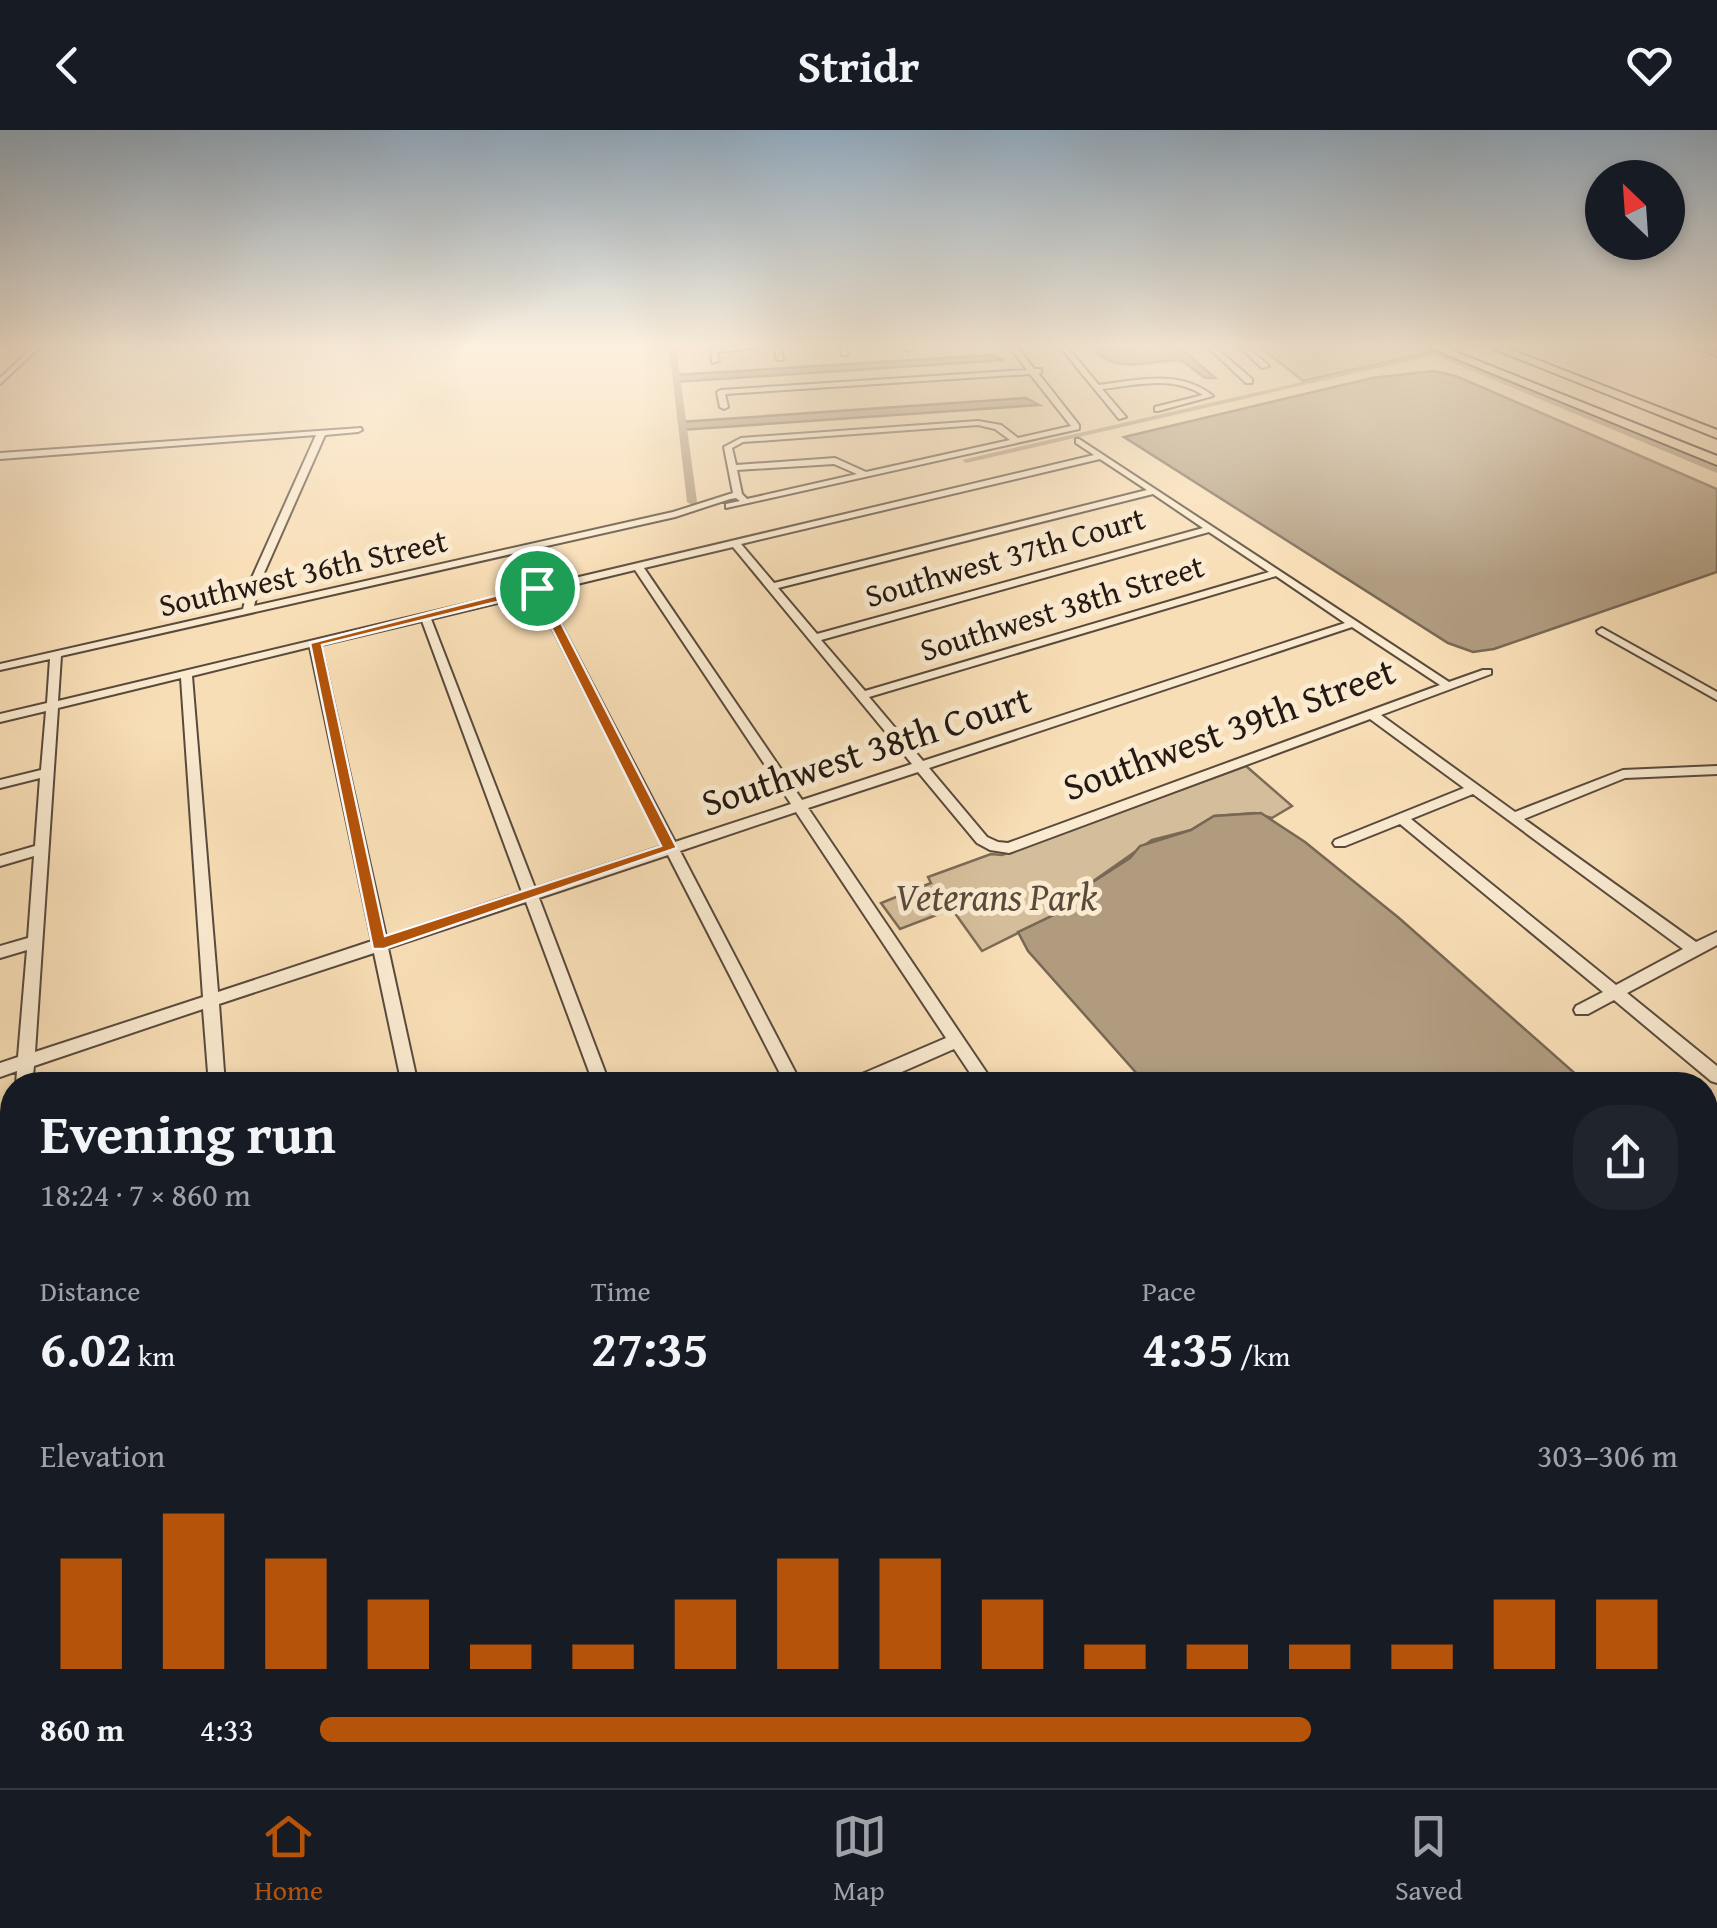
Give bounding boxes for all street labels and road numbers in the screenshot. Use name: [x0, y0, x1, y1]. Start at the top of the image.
street label: Southwest 37th Court: [859, 494, 1150, 619]
street label: Southwest 36th Street: [154, 516, 452, 629]
street label: Southwest 38th Street: [914, 542, 1210, 673]
street label: Southwest 39th Street: [1055, 642, 1403, 814]
street label: Southwest 38th Court: [694, 670, 1038, 830]

